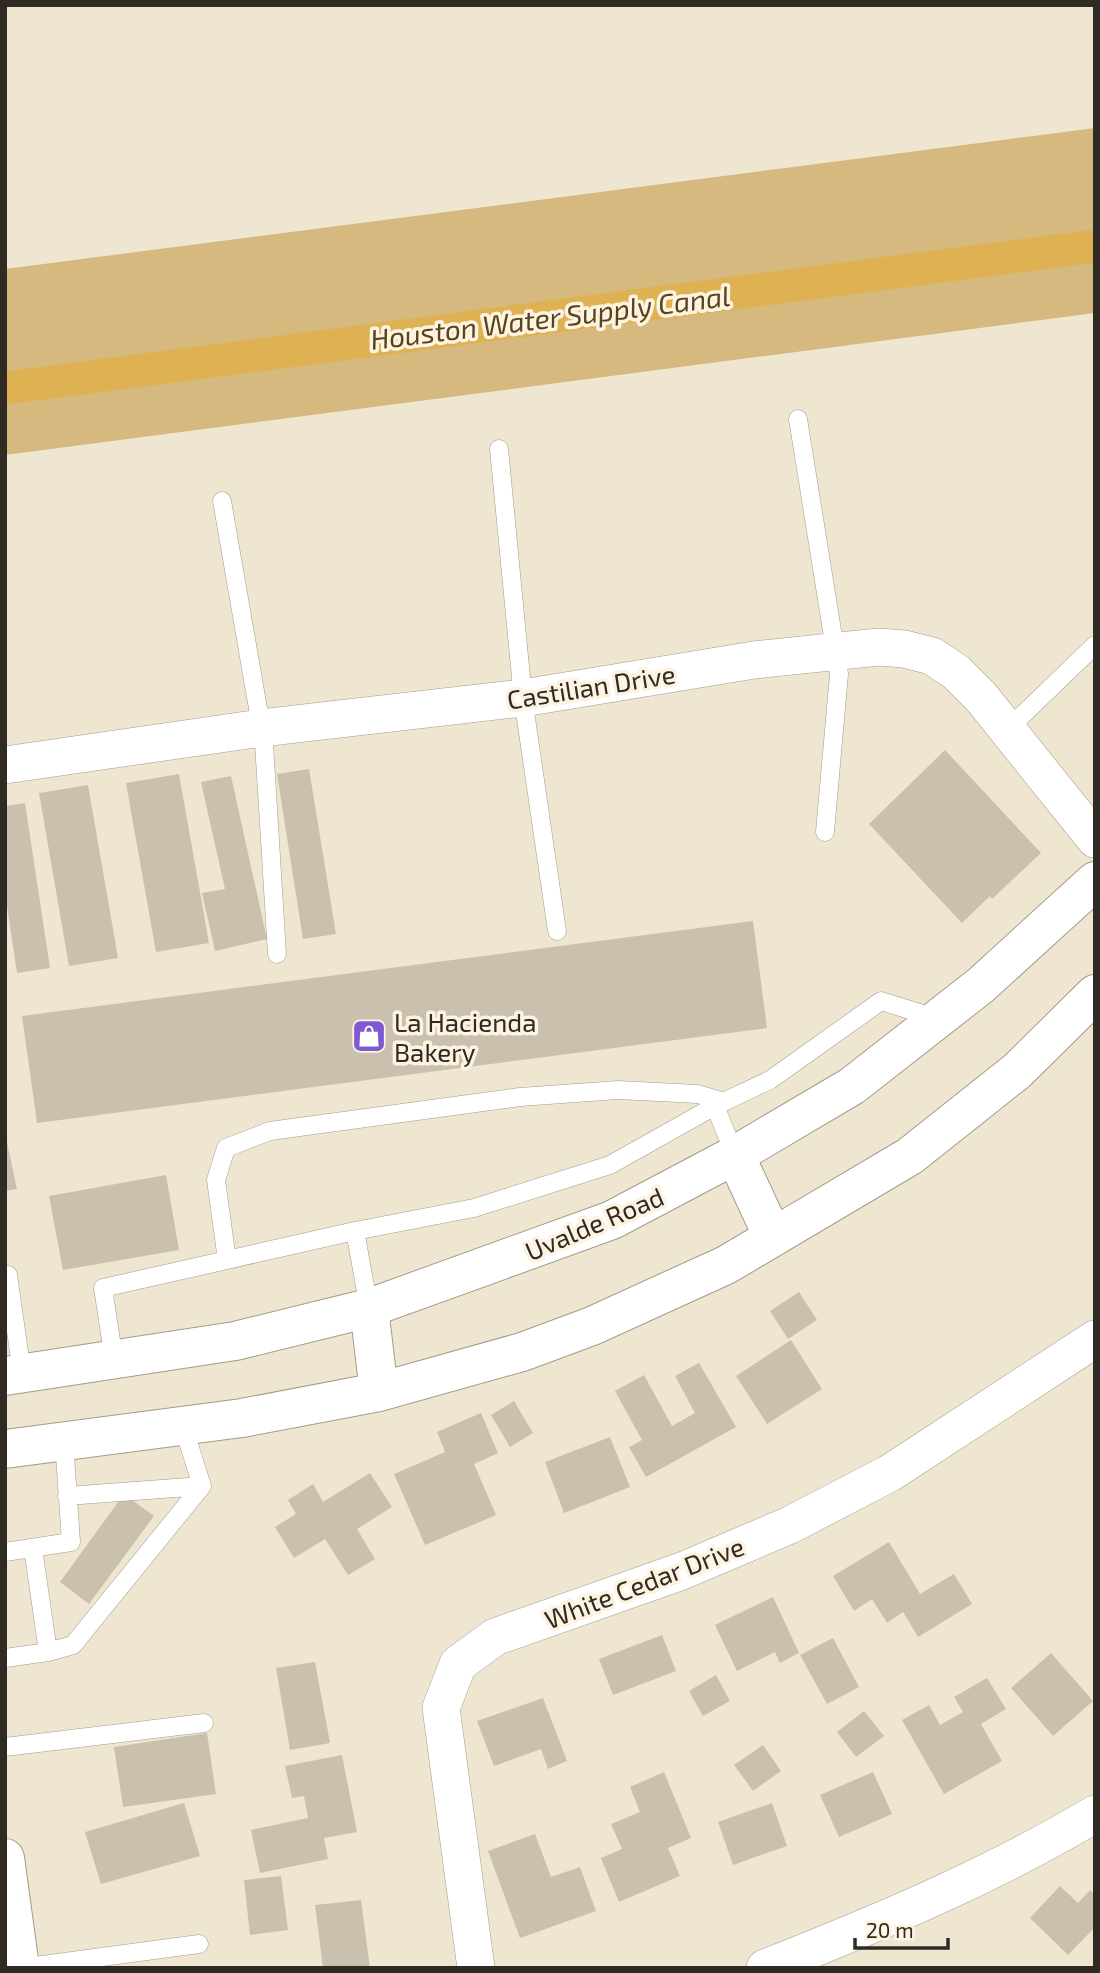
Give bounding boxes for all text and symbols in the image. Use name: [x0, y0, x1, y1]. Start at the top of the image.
water label: Houston Water Supply Canal: [368, 278, 732, 356]
street label: Castilian Drive: [505, 657, 677, 715]
place label: La Hacienda Bakery: [394, 1006, 536, 1067]
shop icon: La Hacienda Bakery: [350, 1017, 388, 1055]
street label: Uvalde Road: [520, 1180, 668, 1266]
street label: White Cedar Drive: [540, 1530, 748, 1634]
scale bar: [855, 1906, 948, 1950]
text: 20 m: [866, 1917, 914, 1942]

